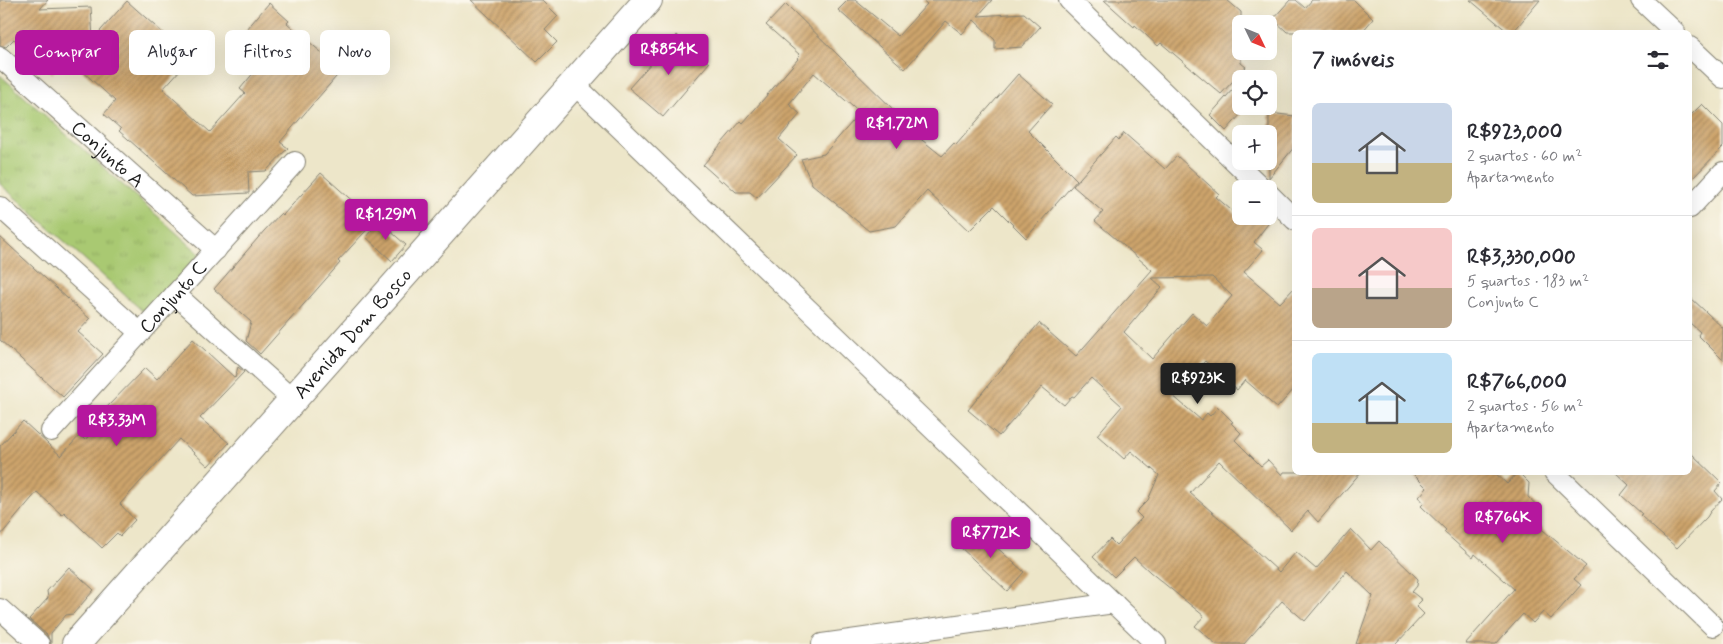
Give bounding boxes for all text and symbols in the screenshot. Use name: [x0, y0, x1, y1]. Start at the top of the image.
north arrow: [1232, 15, 1278, 60]
map controls: [1232, 15, 1277, 225]
chip: Comprar: [15, 30, 119, 75]
chip: Alugar: [129, 30, 215, 75]
chip: Filtros: [225, 30, 310, 75]
chip: Novo: [320, 30, 390, 75]
pin: R$854K: [628, 34, 710, 76]
text: R$854K: [640, 39, 698, 60]
text: 7 imóveis: [1312, 46, 1394, 74]
icon: filters: [1644, 46, 1672, 74]
button: locate: [1232, 70, 1277, 115]
pin: R$1.72M: [851, 108, 943, 150]
text: R$1.72M: [866, 113, 928, 134]
street label: Conjunto A: [65, 115, 150, 195]
text: R$923,000: [1467, 118, 1563, 146]
icon: home: [1352, 123, 1412, 183]
button: +: [1232, 125, 1277, 170]
text: 2 quartos · 60 m²: [1467, 146, 1582, 167]
text: Apartamento: [1467, 167, 1554, 188]
button: −: [1232, 180, 1277, 225]
pin: R$1.29M: [340, 198, 432, 241]
text: R$1.29M: [356, 204, 416, 225]
text: R$3,330,000: [1467, 243, 1576, 271]
icon: home: [1352, 248, 1412, 308]
street label: Conjunto C: [134, 256, 214, 340]
street label: Avenida Dom Bosco: [288, 263, 419, 405]
text: 5 quartos · 183 m²: [1467, 271, 1589, 292]
text: Conjunto C: [1467, 292, 1539, 313]
pin: R$923K: [1157, 362, 1239, 405]
text: R$923K: [1172, 368, 1224, 389]
text: R$766,000: [1467, 368, 1567, 396]
icon: home: [1352, 373, 1412, 433]
text: 2 quartos · 56 m²: [1467, 396, 1583, 417]
pin: R$3.33M: [71, 404, 163, 447]
text: R$3.33M: [88, 410, 146, 431]
text: Apartamento: [1467, 417, 1554, 438]
pin: R$766K: [1462, 502, 1544, 544]
text: R$766K: [1475, 507, 1531, 528]
pin: R$772K: [950, 516, 1032, 559]
text: R$772K: [962, 522, 1020, 543]

